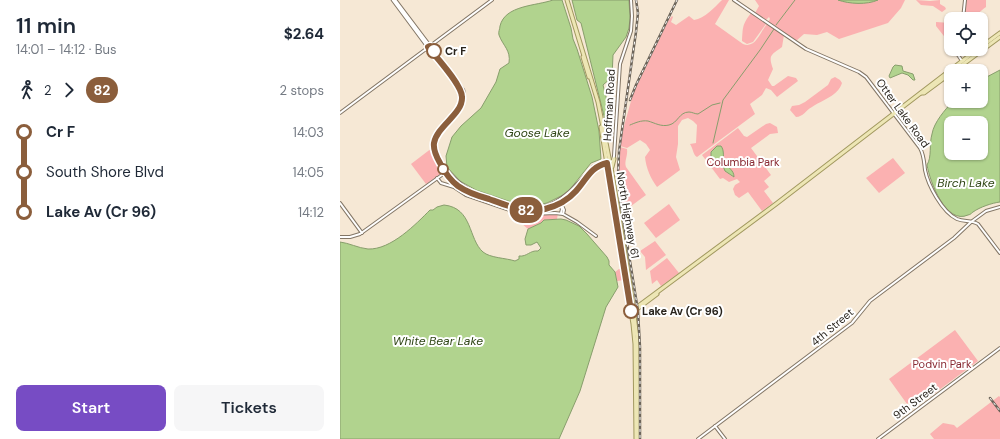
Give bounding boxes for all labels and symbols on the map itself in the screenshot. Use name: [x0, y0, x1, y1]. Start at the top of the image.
marker: Cr F: [426, 43, 442, 59]
place label: Cr F: [445, 44, 466, 58]
street label: Hoffman Road: [600, 69, 618, 141]
street label: Otter Lake Road: [873, 76, 933, 150]
water label: Goose Lake: [504, 125, 570, 141]
park label: Columbia Park: [706, 155, 780, 169]
unlabelled marker: [437, 163, 449, 175]
street label: North Highway 61: [613, 171, 643, 259]
water label: Birch Lake: [937, 175, 995, 191]
line badge: 82: [508, 197, 544, 223]
marker: Lake Av (Cr 96): [623, 303, 639, 319]
place label: Lake Av (Cr 96): [642, 304, 723, 318]
street label: 4th Street: [808, 305, 856, 349]
water label: White Bear Lake: [393, 333, 483, 349]
park label: Podvin Park: [913, 357, 972, 371]
street label: 9th Street: [890, 380, 940, 422]

